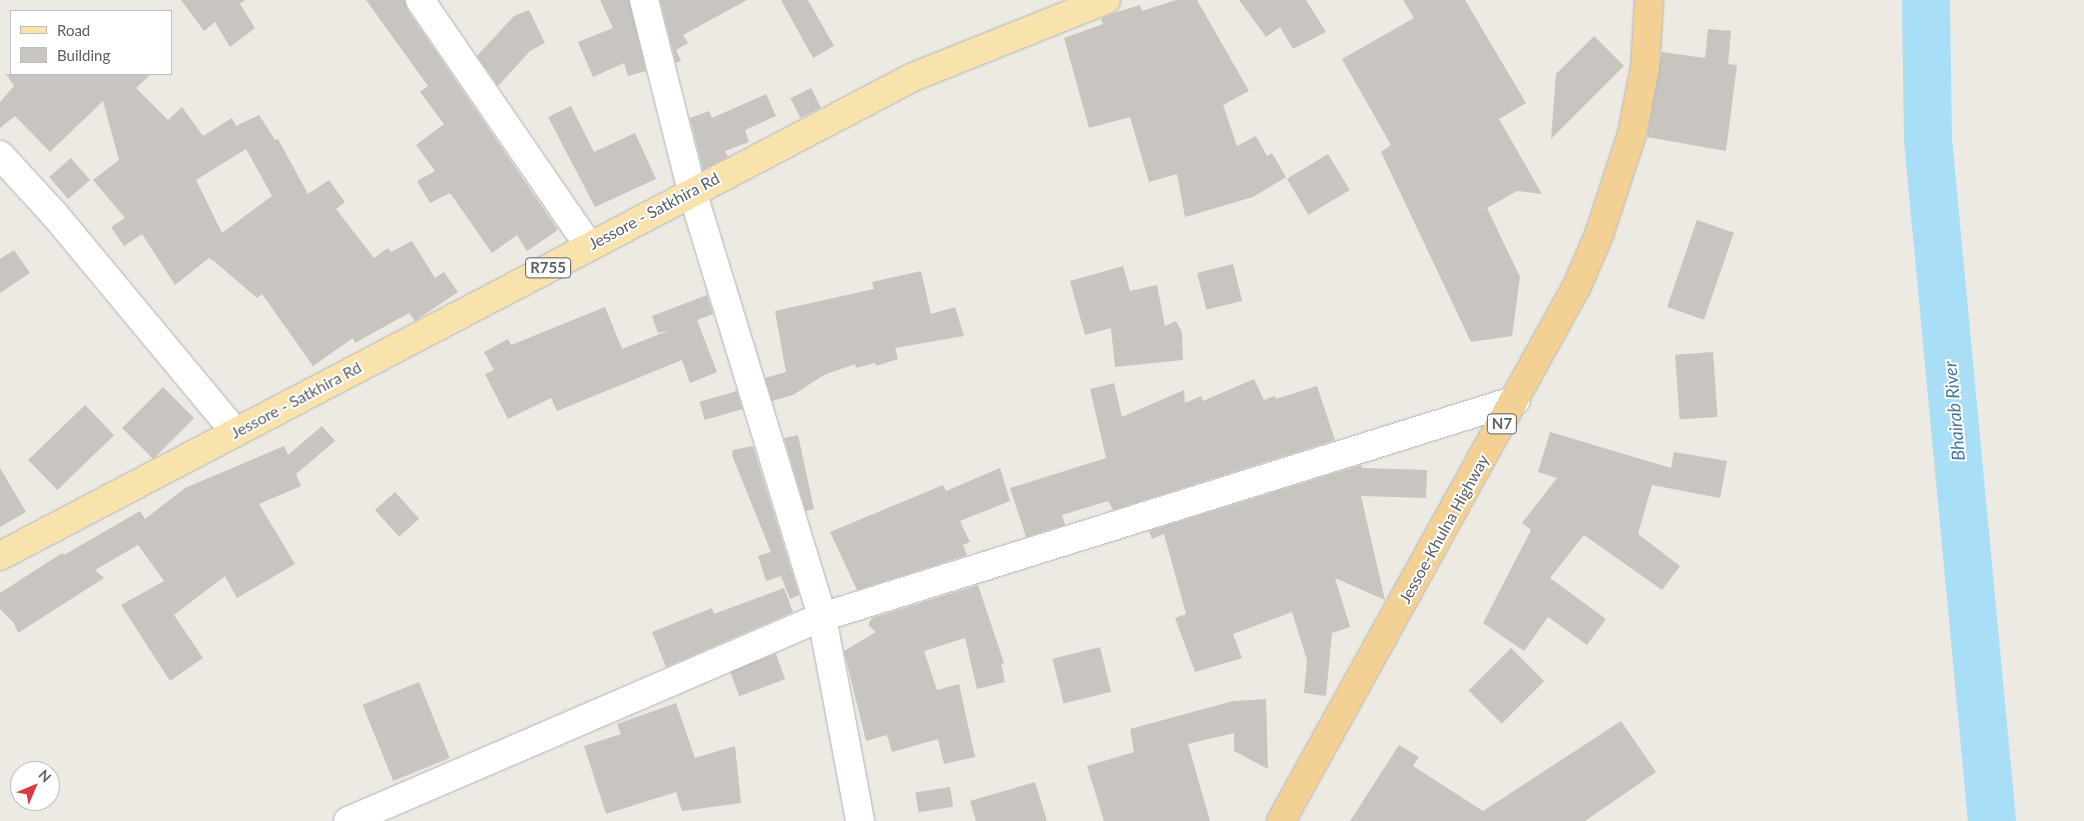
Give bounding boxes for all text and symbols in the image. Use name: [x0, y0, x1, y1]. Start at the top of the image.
legend: [10, 10, 172, 75]
text: Road: [57, 21, 90, 39]
text: Building: [57, 46, 110, 64]
street label: Jessore - Satkhira Rd: [585, 168, 723, 254]
road number: R755: [524, 256, 572, 280]
street label: Jessore - Satkhira Rd: [227, 357, 365, 443]
water label: Bhairab River: [1939, 360, 1969, 462]
road number: N7: [1486, 412, 1518, 436]
street label: Jessoe-Khulna Highway: [1395, 451, 1493, 607]
north arrow: [10, 761, 60, 811]
text: N: [35, 766, 55, 786]

